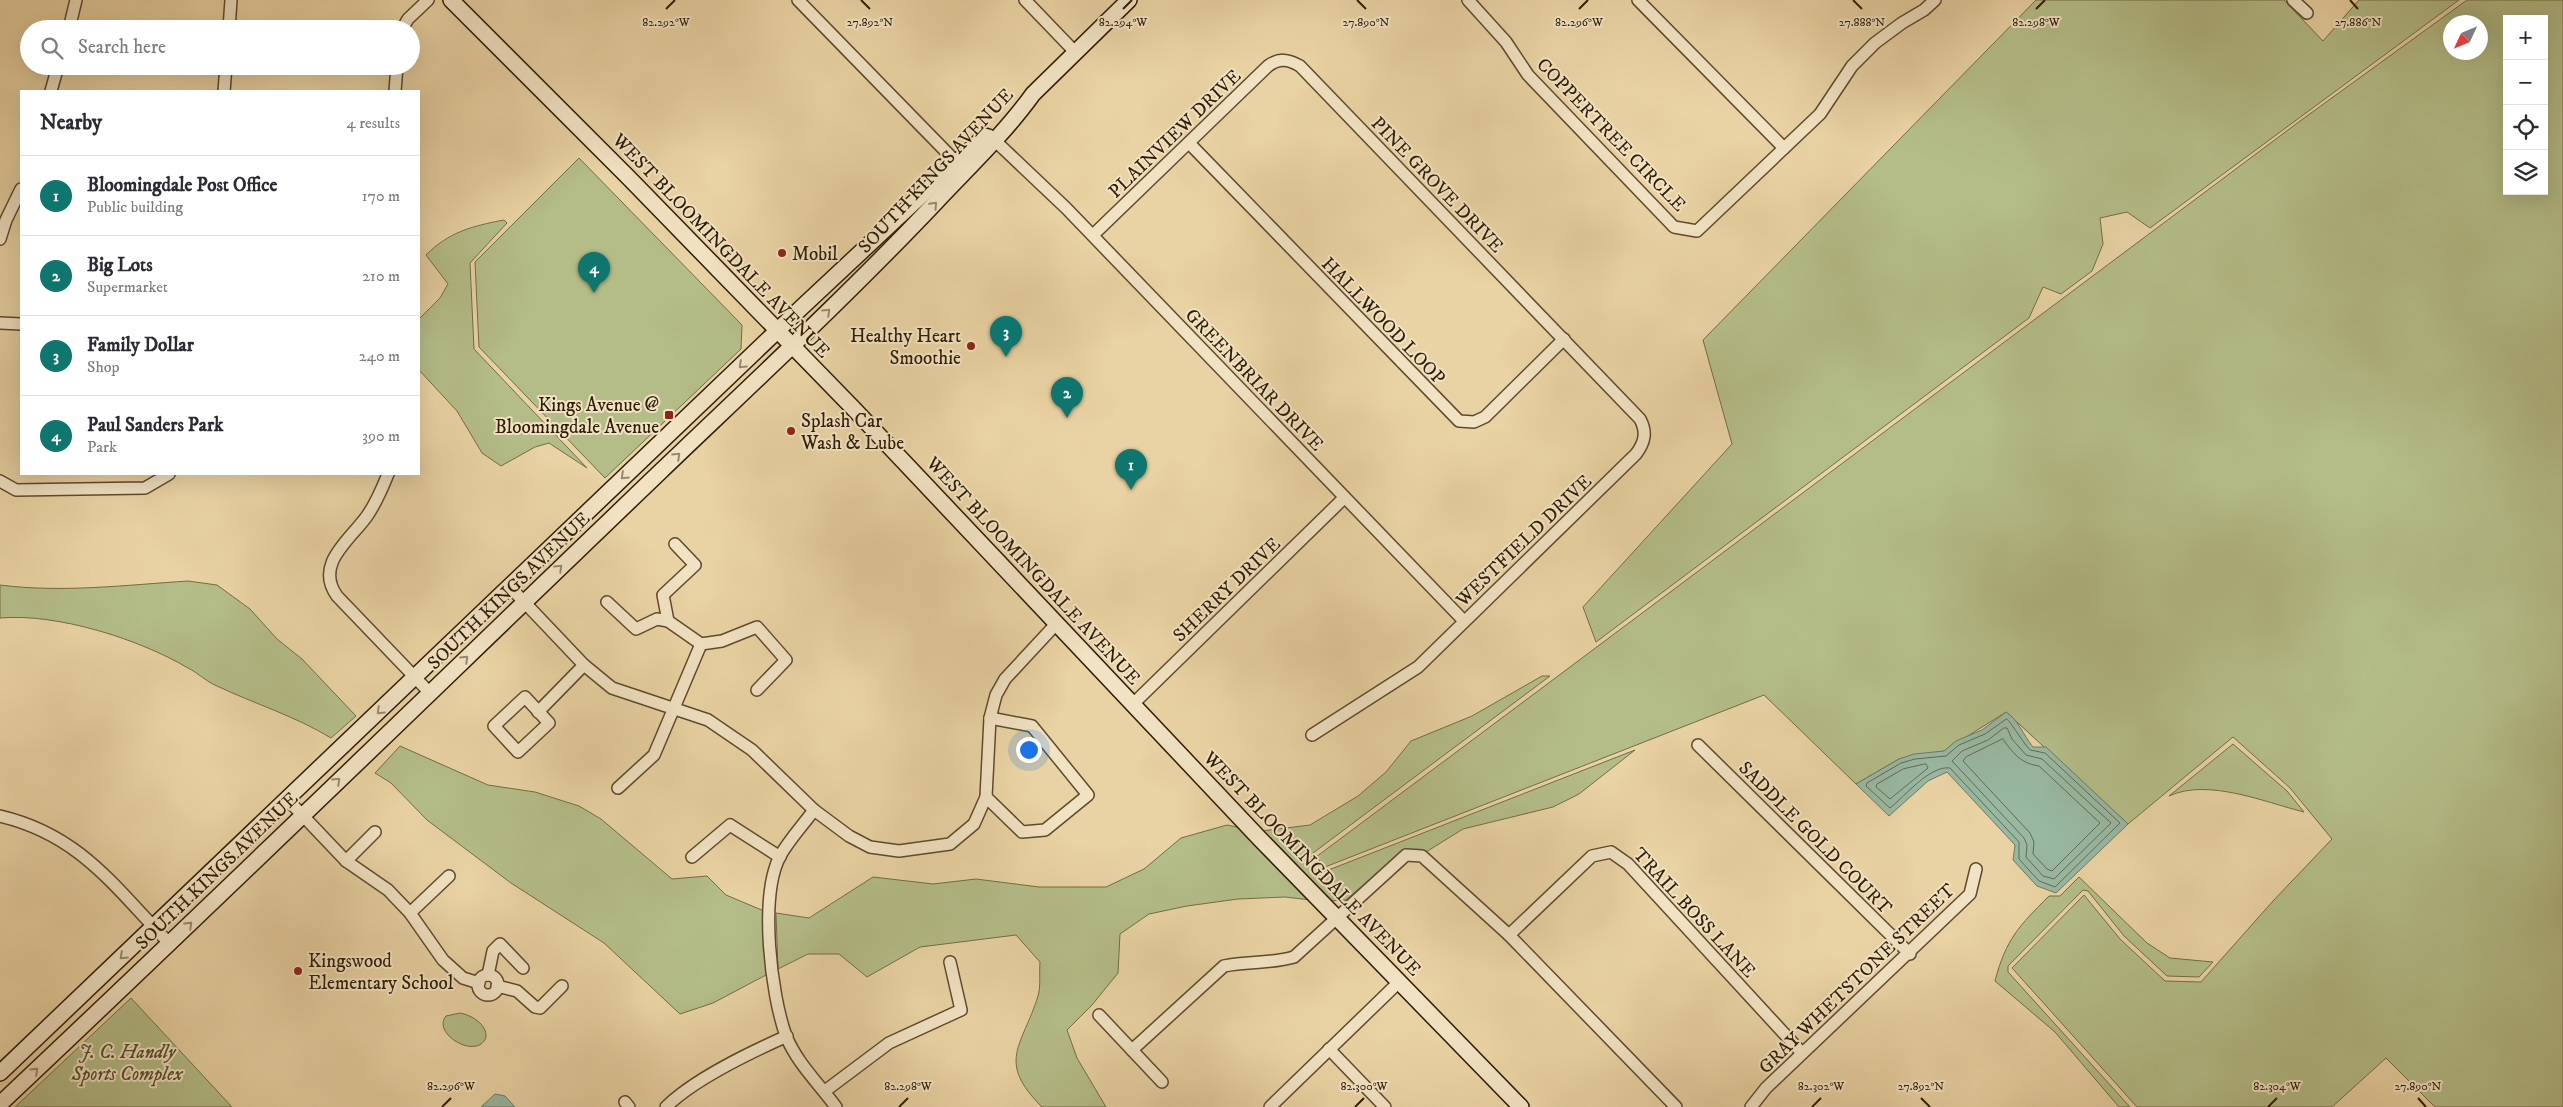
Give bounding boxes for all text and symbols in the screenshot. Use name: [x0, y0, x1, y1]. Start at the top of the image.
text: 82.292°W: [642, 15, 691, 30]
text: 27.892°N: [847, 15, 893, 30]
text: 82.294°W: [1099, 15, 1148, 30]
text: 27.890°N: [1343, 15, 1390, 30]
text: 82.296°W: [1555, 15, 1604, 30]
text: 27.888°N: [1839, 15, 1885, 30]
text: 82.298°W: [2012, 15, 2061, 30]
text: 27.886°N: [2335, 15, 2381, 30]
north arrow: [2443, 15, 2488, 60]
map controls: [2503, 15, 2548, 195]
button: +: [2503, 15, 2548, 60]
search box: [20, 20, 420, 75]
icon: search: [38, 34, 66, 62]
text: Search here: [78, 36, 166, 59]
street label: COPPERTREE CIRCLE: [1532, 53, 1690, 217]
button: −: [2503, 60, 2548, 105]
street label: PLAINVIEW DRIVE: [1104, 65, 1246, 203]
street label: SOUTH KINGS AVENUE: [854, 84, 1019, 258]
button: locate: [2503, 105, 2548, 150]
text: Nearby: [40, 110, 102, 136]
street label: PINE GROVE DRIVE: [1366, 112, 1508, 258]
text: 4 results: [347, 113, 400, 133]
street label: WEST BLOOMINGDALE AVENUE: [607, 128, 835, 363]
button: layers: [2503, 150, 2548, 195]
text: Bloomingdale Post Office: [87, 174, 277, 197]
text: 1: [53, 186, 59, 206]
text: 170 m: [362, 186, 400, 206]
text: Public building: [87, 197, 183, 217]
one-way arrow: [928, 201, 937, 210]
place label: Mobil: [792, 243, 838, 266]
marker: Mobil: [776, 247, 788, 259]
pin: 4: [578, 252, 610, 293]
street label: HALLWOOD LOOP: [1316, 253, 1450, 389]
text: Big Lots: [87, 254, 153, 277]
text: 2: [52, 266, 60, 286]
text: 210 m: [362, 266, 400, 286]
text: Supermarket: [87, 277, 168, 297]
street label: GREENBRIAR DRIVE: [1180, 304, 1328, 456]
one-way arrow: [821, 309, 830, 318]
pin: 3: [990, 316, 1022, 357]
place label: Healthy Heart Smoothie: [850, 325, 961, 370]
text: Family Dollar: [87, 334, 194, 357]
marker: Healthy Heart Smoothie: [965, 340, 977, 352]
text: 3: [53, 346, 59, 366]
text: 240 m: [359, 346, 400, 366]
text: Shop: [87, 357, 120, 377]
one-way arrow: [739, 359, 748, 368]
pin: 2: [1051, 377, 1083, 418]
place label: Kings Avenue @ Bloomingdale Avenue: [495, 394, 659, 439]
marker: Kings Avenue @ Bloomingdale Avenue: [663, 409, 675, 421]
place label: Splash Car Wash & Lube: [800, 410, 904, 455]
text: Paul Sanders Park: [87, 414, 223, 437]
marker: Splash Car Wash & Lube: [785, 425, 797, 437]
text: 4: [51, 426, 61, 446]
text: 390 m: [362, 426, 400, 446]
text: Park: [87, 437, 117, 457]
pin: 1: [1115, 449, 1147, 490]
street label: WEST BLOOMINGDALE AVENUE: [920, 451, 1145, 690]
one-way arrow: [671, 453, 680, 462]
one-way arrow: [621, 470, 630, 479]
street label: WESTFIELD DRIVE: [1451, 470, 1597, 613]
street label: SOUTH KINGS AVENUE: [423, 507, 595, 675]
street label: SHERRY DRIVE: [1169, 533, 1286, 647]
one-way arrow: [554, 565, 563, 574]
one-way arrow: [459, 656, 468, 665]
one-way arrow: [377, 705, 386, 714]
your location: [1016, 737, 1042, 763]
street label: WEST BLOOMINGDALE AVENUE: [1198, 746, 1426, 981]
street label: SADDLE GOLD COURT: [1734, 757, 1897, 920]
one-way arrow: [331, 778, 340, 787]
street label: SOUTH KINGS AVENUE: [131, 787, 303, 955]
street label: TRAIL BOSS LANE: [1628, 843, 1760, 983]
street label: GRAY WHETSTONE STREET: [1754, 879, 1960, 1079]
one-way arrow: [183, 922, 192, 931]
one-way arrow: [119, 950, 128, 959]
place label: Kingswood Elementary School: [308, 950, 454, 995]
marker: Kingswood Elementary School: [292, 965, 304, 977]
park label: J. C. Handly Sports Complex: [71, 1041, 184, 1087]
one-way arrow: [30, 1068, 39, 1077]
text: 82.296°W: [427, 1079, 476, 1094]
text: 82.298°W: [884, 1079, 933, 1094]
text: 82.300°W: [1340, 1079, 1389, 1094]
text: 82.302°W: [1798, 1079, 1845, 1094]
text: 27.892°N: [1898, 1079, 1944, 1094]
text: 82.304°W: [2253, 1079, 2302, 1094]
text: 27.890°N: [2395, 1079, 2442, 1094]

